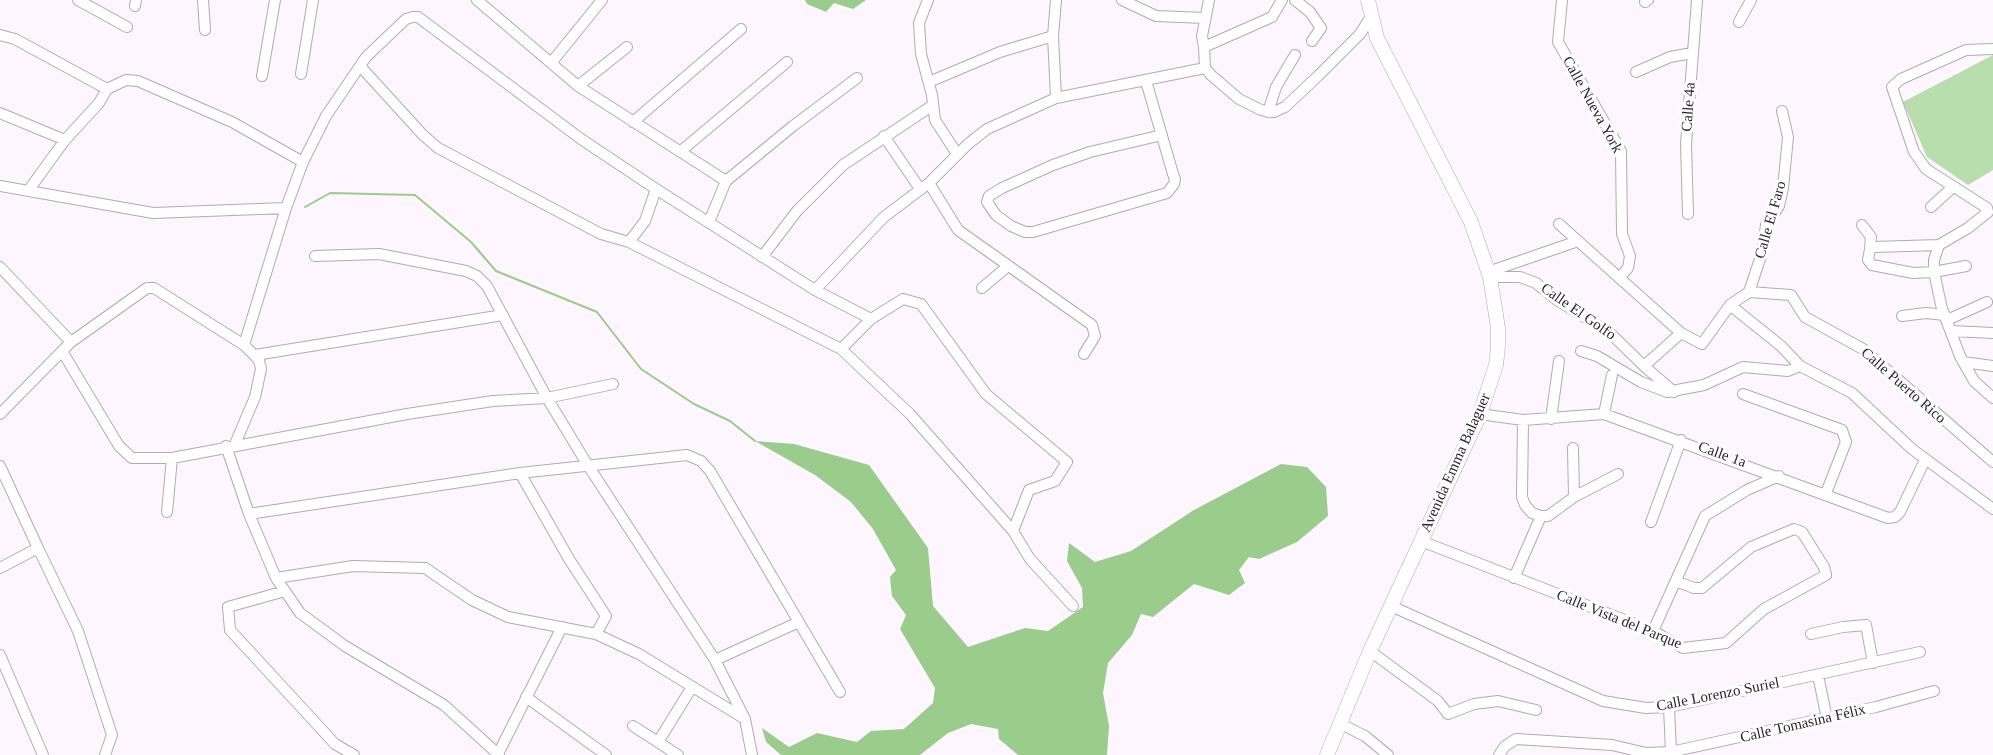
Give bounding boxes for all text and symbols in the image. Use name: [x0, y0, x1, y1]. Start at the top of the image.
street label: Calle Nueva York: [1558, 54, 1626, 156]
street label: Calle 4a: [1678, 82, 1700, 132]
street label: Calle El Faro: [1751, 179, 1791, 261]
street label: Calle El Golfo: [1537, 280, 1619, 344]
street label: Calle Puerto Rico: [1857, 344, 1949, 428]
street label: Avenida Emma Balaguer: [1417, 391, 1495, 535]
street label: Calle 1a: [1696, 438, 1748, 472]
street label: Calle Vista del Parque: [1554, 587, 1684, 653]
street label: Calle Lorenzo Suriel: [1655, 674, 1781, 716]
street label: Calle Tomasina Félix: [1739, 701, 1867, 747]

